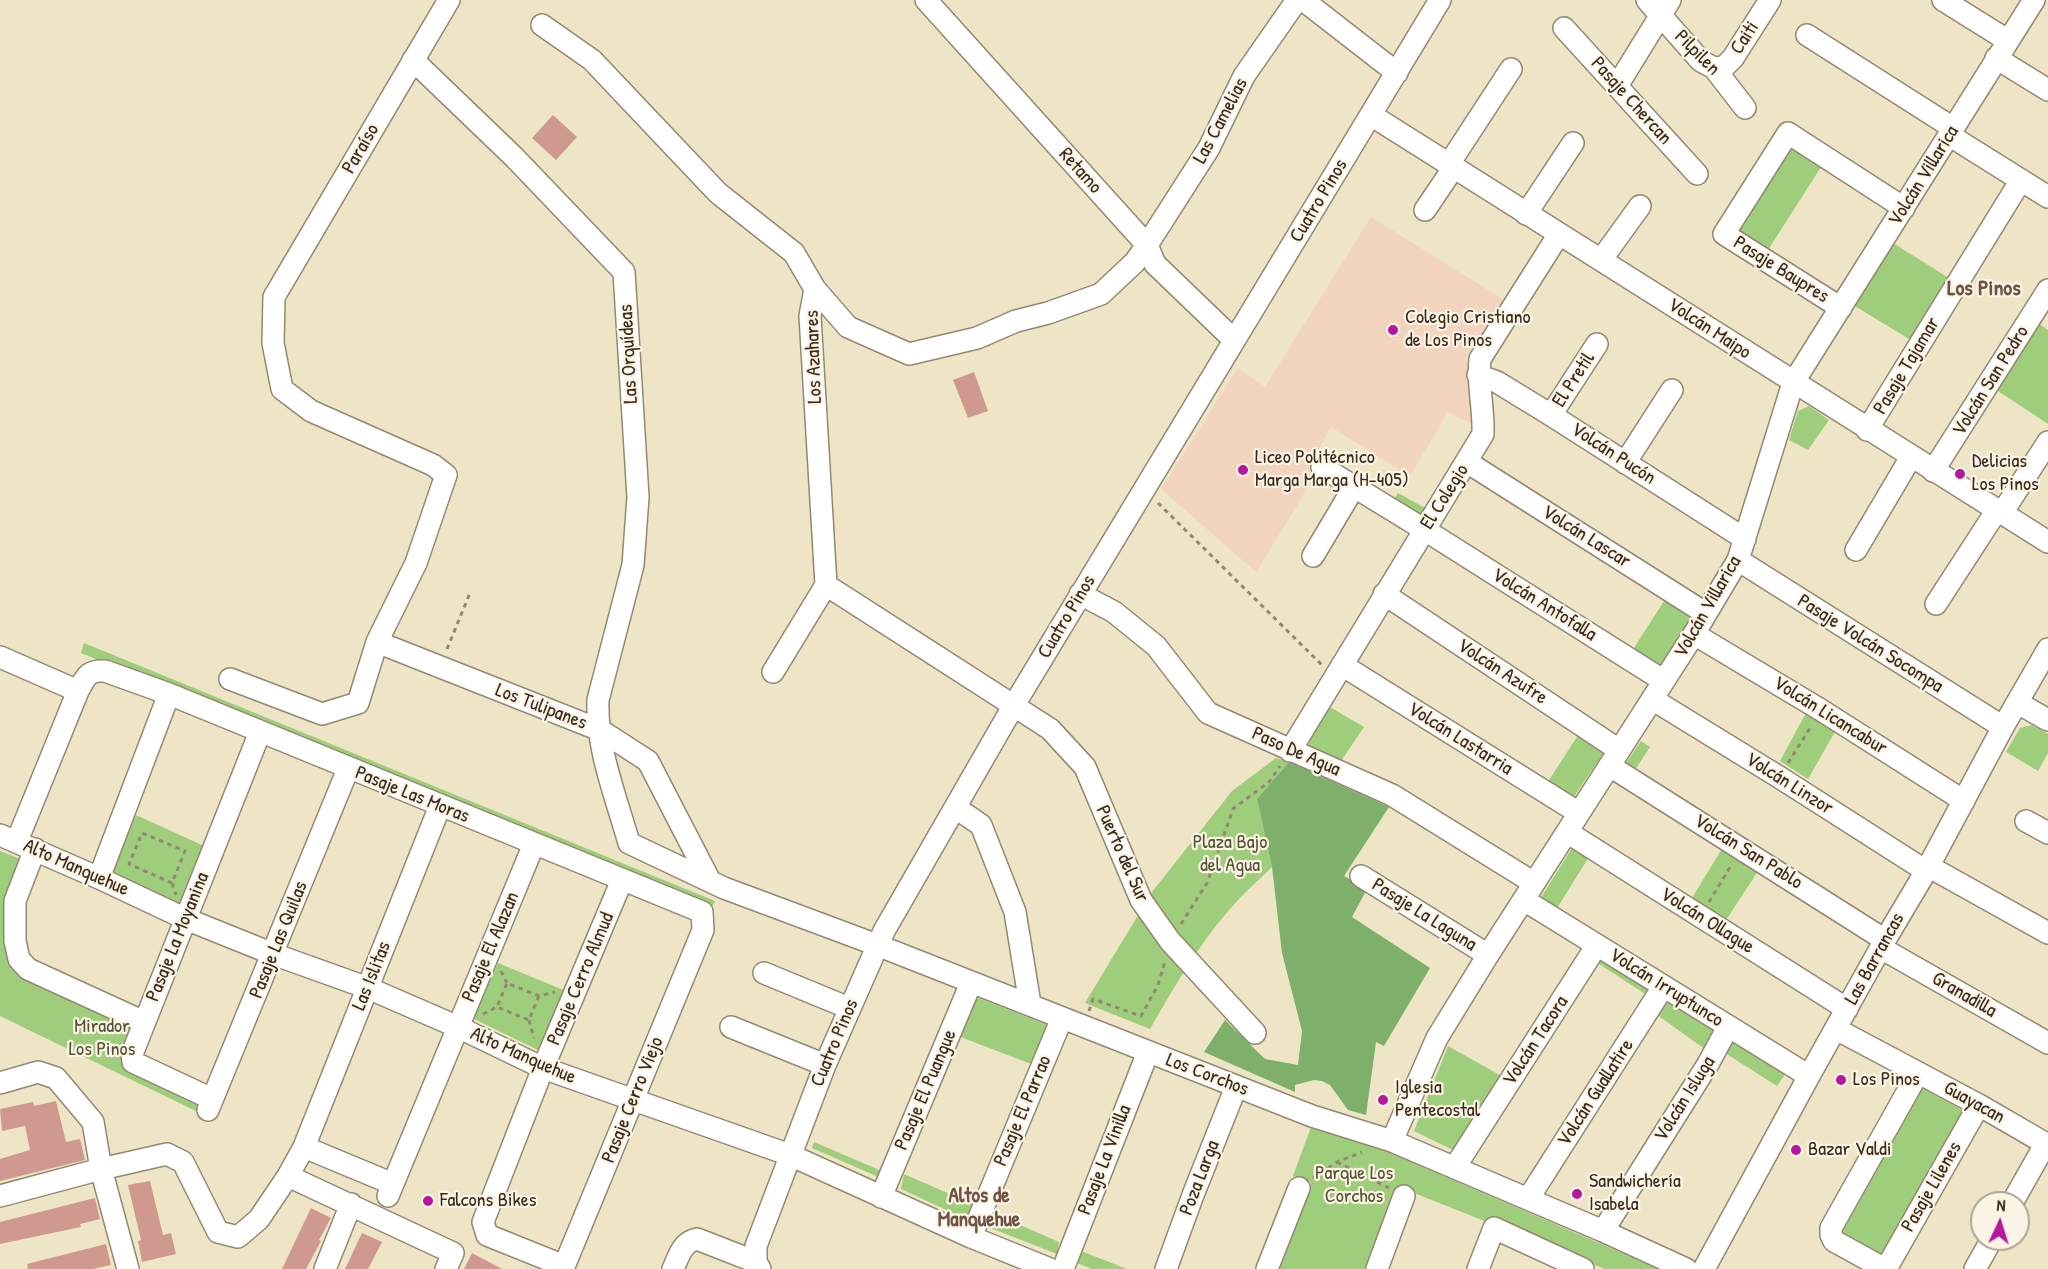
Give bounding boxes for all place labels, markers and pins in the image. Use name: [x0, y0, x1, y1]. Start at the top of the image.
place label: Colegio Cristiano de Los Pinos: [1405, 306, 1530, 353]
marker: Colegio Cristiano de Los Pinos: [1386, 323, 1400, 337]
place label: Liceo Politécnico Marga Marga (H-405): [1255, 446, 1409, 493]
place label: Delicias Los Pinos: [1972, 450, 2039, 497]
marker: Liceo Politécnico Marga Marga (H-405): [1236, 463, 1250, 477]
marker: Delicias Los Pinos: [1953, 467, 1967, 481]
place label: Los Pinos: [1853, 1068, 1920, 1092]
marker: Los Pinos: [1834, 1073, 1848, 1087]
place label: Iglesia Pentecostal: [1395, 1076, 1480, 1123]
marker: Iglesia Pentecostal: [1376, 1093, 1390, 1107]
place label: Bazar Valdi: [1808, 1138, 1891, 1162]
marker: Bazar Valdi: [1789, 1143, 1803, 1157]
place label: Sandwichería Isabela: [1589, 1170, 1681, 1217]
marker: Sandwichería Isabela: [1570, 1187, 1584, 1201]
place label: Falcons Bikes: [440, 1189, 536, 1213]
marker: Falcons Bikes: [421, 1194, 435, 1208]

